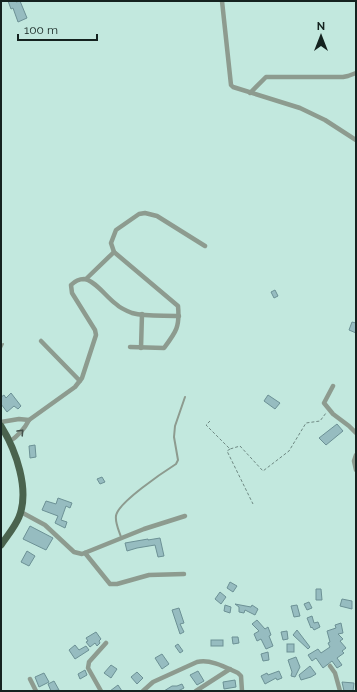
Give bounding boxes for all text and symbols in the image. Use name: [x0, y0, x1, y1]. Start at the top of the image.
scale bar: [18, 16, 97, 42]
north arrow: [301, 16, 341, 56]
text: N: [317, 20, 325, 33]
text: 100 m: [24, 23, 58, 37]
one-way arrow: [16, 430, 23, 437]

